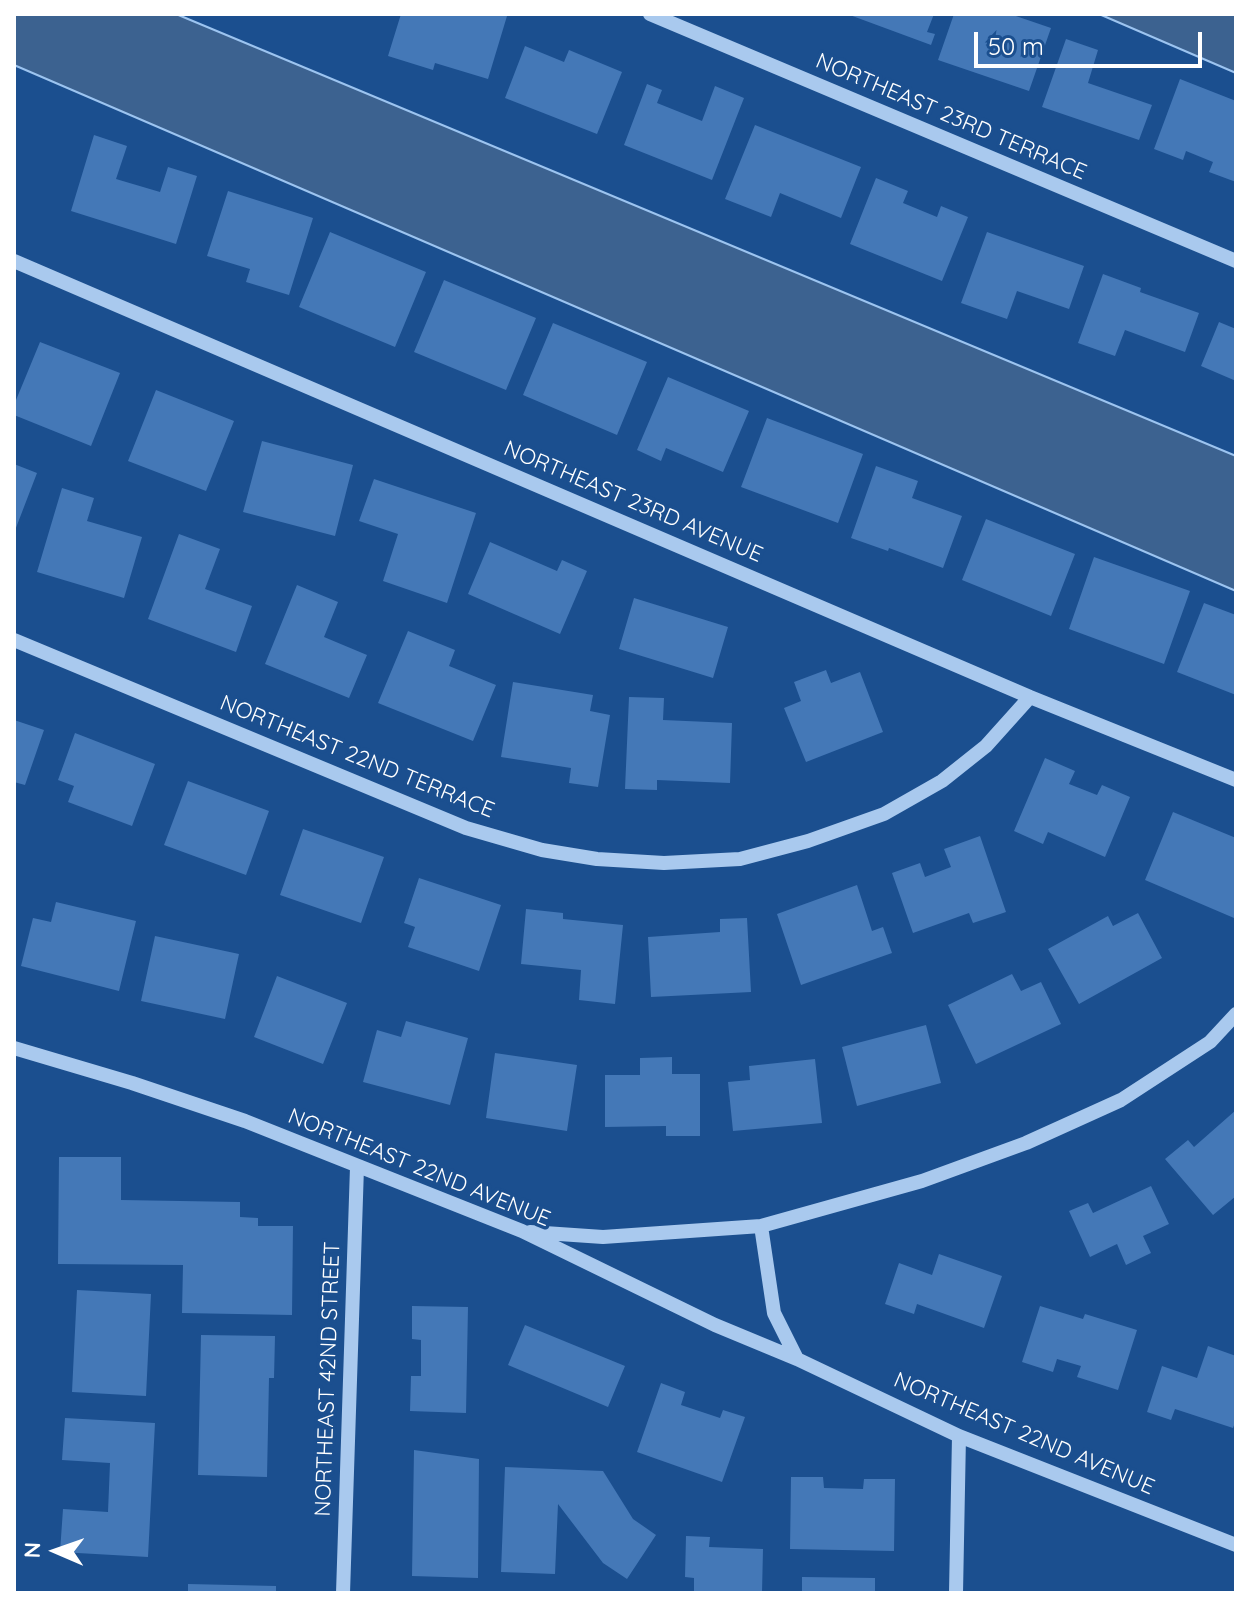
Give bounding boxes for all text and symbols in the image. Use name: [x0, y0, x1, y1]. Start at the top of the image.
scale bar: [978, 16, 1206, 66]
text: 50 m: [988, 31, 1044, 61]
street label: NORTHEAST 23RD TERRACE: [812, 48, 1090, 186]
street label: NORTHEAST 23RD AVENUE: [500, 435, 766, 569]
street label: NORTHEAST 22ND TERRACE: [216, 690, 498, 824]
street label: NORTHEAST 22ND AVENUE: [284, 1103, 554, 1233]
street label: NORTHEAST 42ND STREET: [310, 1241, 346, 1517]
street label: NORTHEAST 22ND AVENUE: [890, 1367, 1158, 1501]
north arrow: [16, 1511, 96, 1591]
text: N: [18, 1542, 46, 1559]

